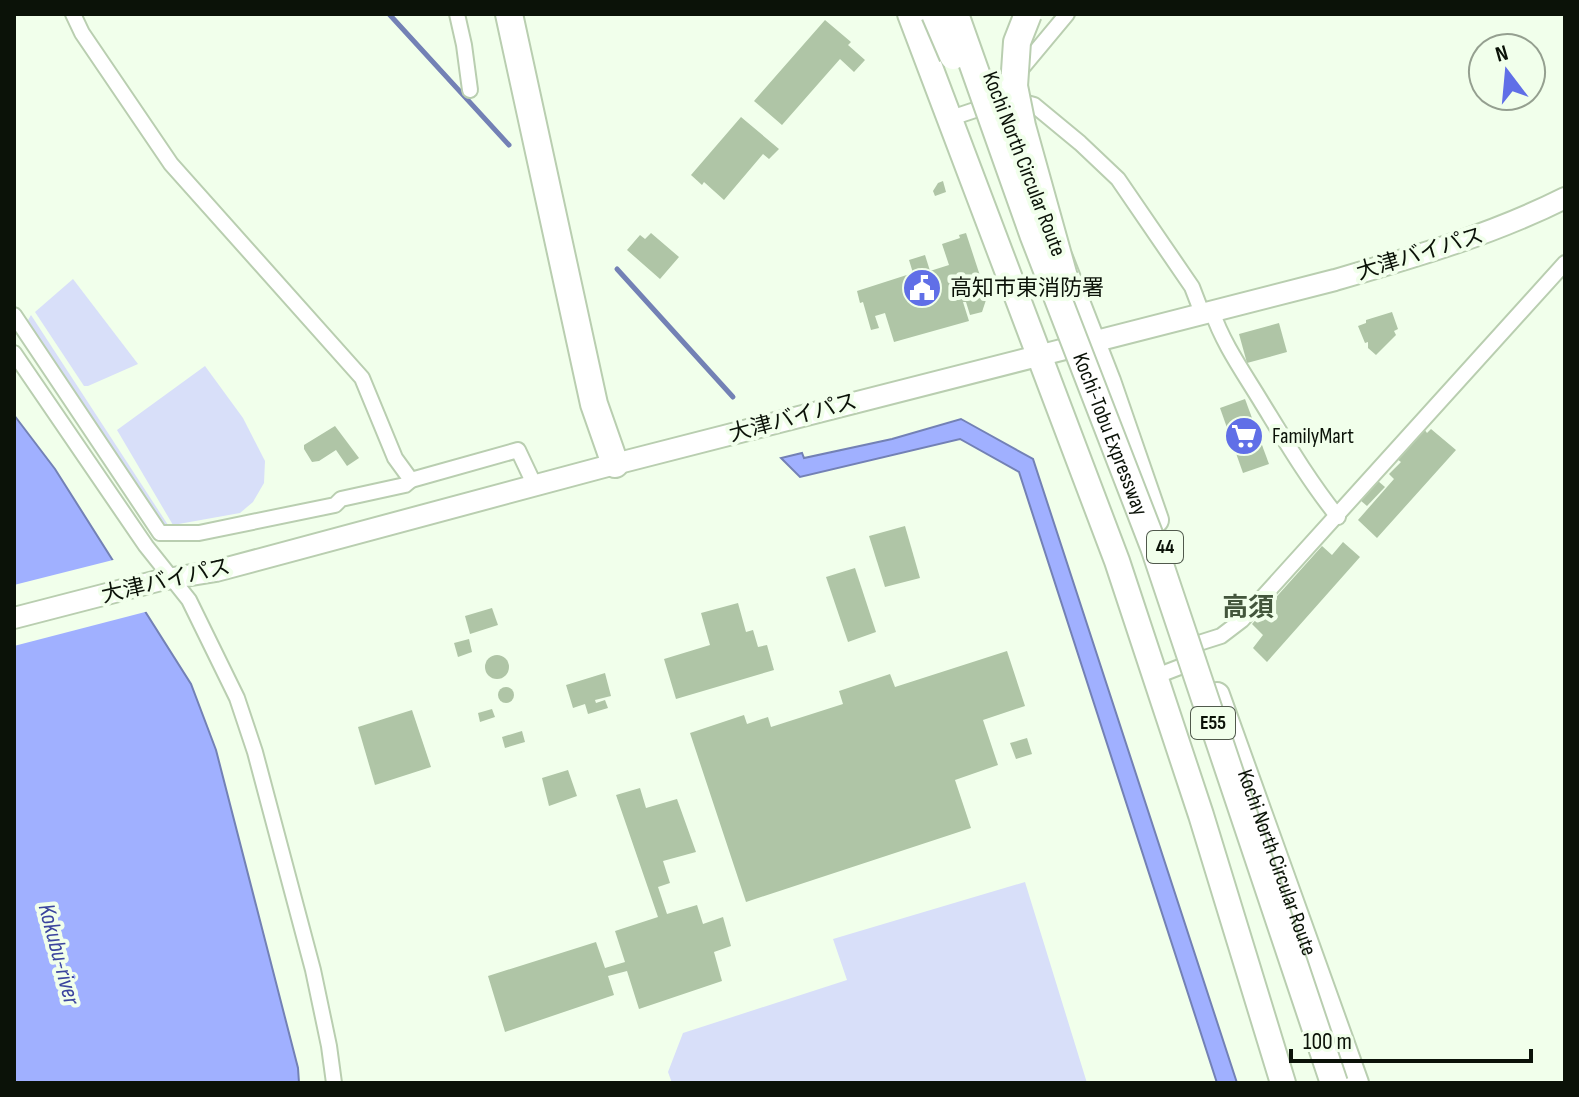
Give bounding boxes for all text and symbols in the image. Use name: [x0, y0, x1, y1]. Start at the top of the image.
north arrow: [1467, 32, 1547, 112]
text: N: [1493, 40, 1511, 69]
street label: Kochi North Circular Route: [976, 68, 1072, 260]
street label: 大津バイパス: [1353, 222, 1487, 286]
public building icon: 高知市東消防署: [901, 267, 943, 309]
place label: 高知市東消防署: [950, 275, 1104, 302]
street label: Kochi-Tobu Expressway: [1067, 349, 1154, 520]
street label: 大津バイパス: [726, 388, 860, 448]
supermarket icon: FamilyMart: [1223, 415, 1265, 457]
place label: FamilyMart: [1272, 423, 1354, 450]
road number: 44: [1147, 531, 1183, 563]
street label: 大津バイパス: [99, 553, 233, 609]
district label: 高須: [1222, 593, 1274, 624]
road number: E55: [1191, 707, 1235, 739]
street label: Kochi North Circular Route: [1231, 766, 1323, 959]
water label: Kokubu-river: [32, 901, 87, 1009]
scale bar: [1291, 1013, 1531, 1063]
text: 100 m: [1303, 1027, 1352, 1056]

